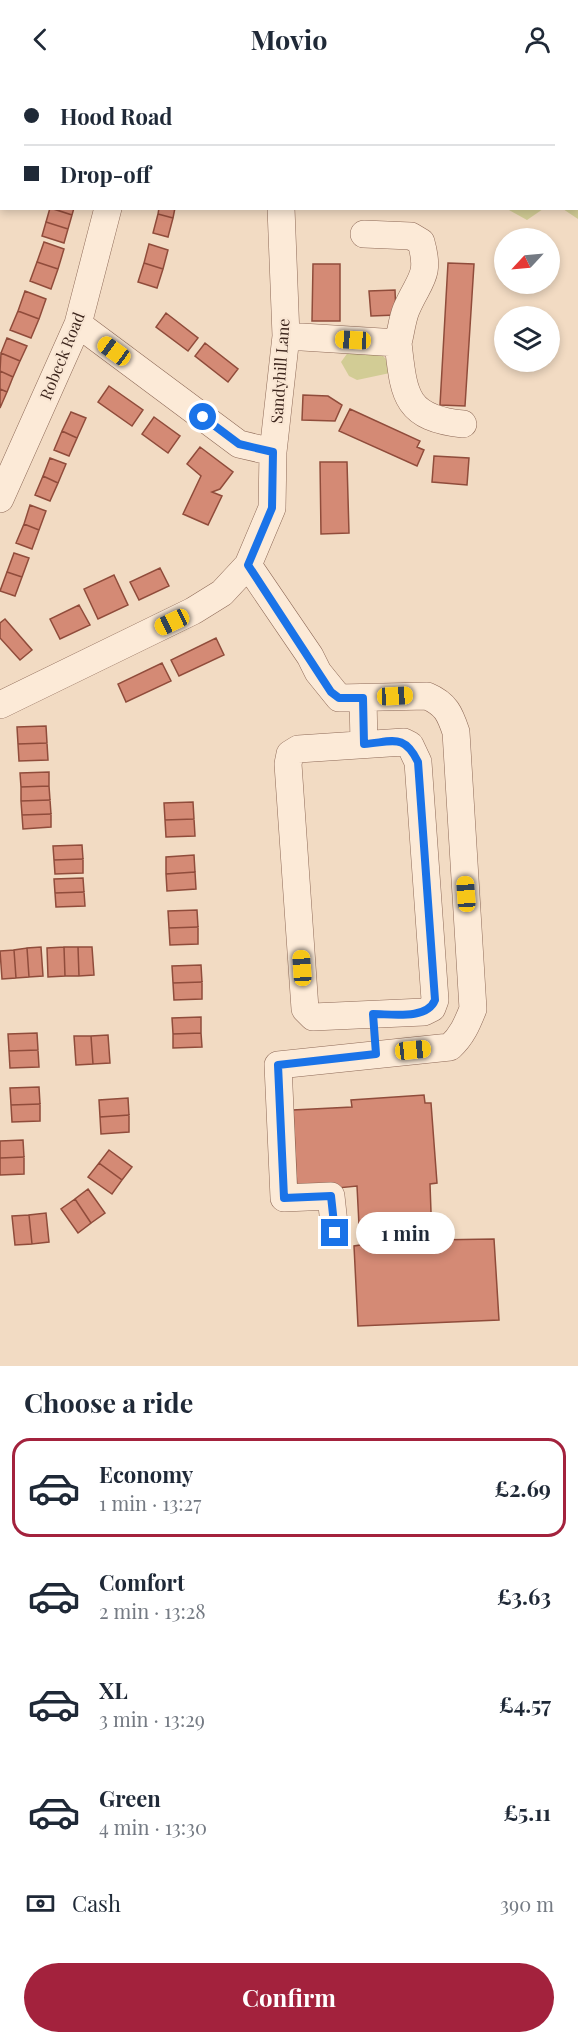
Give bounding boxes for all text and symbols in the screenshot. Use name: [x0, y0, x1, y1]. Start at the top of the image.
text: Movio: [251, 21, 327, 57]
icon: back: [24, 23, 57, 56]
icon: person: [521, 23, 554, 56]
text: Hood Road: [60, 101, 173, 131]
text: Drop-off: [60, 159, 151, 189]
north arrow: [494, 228, 560, 294]
map controls: [494, 228, 560, 372]
button: layers: [494, 306, 560, 372]
street label: Robeck Road: [34, 309, 89, 403]
street label: Sandyhill Lane: [265, 318, 294, 424]
car: [335, 330, 371, 350]
car: [94, 333, 134, 369]
route start: [189, 403, 216, 430]
car: [152, 606, 192, 638]
car: [377, 686, 413, 706]
car: [456, 875, 476, 913]
car: [292, 949, 312, 987]
car: [394, 1039, 432, 1061]
callout: 1 min: [356, 1212, 455, 1254]
route end: [321, 1219, 348, 1246]
text: 1 min: [381, 1219, 430, 1246]
text: Choose a ride: [24, 1384, 193, 1420]
text: Economy: [99, 1459, 193, 1489]
icon: car: [27, 1461, 81, 1515]
text: £2.69: [495, 1473, 551, 1503]
text: 1 min · 13:27: [99, 1489, 201, 1516]
text: Comfort: [99, 1567, 185, 1597]
icon: car: [27, 1569, 81, 1623]
text: £3.63: [497, 1581, 551, 1611]
text: 2 min · 13:28: [99, 1597, 206, 1624]
text: XL: [99, 1675, 128, 1705]
icon: car: [27, 1677, 81, 1731]
text: £4.57: [499, 1689, 551, 1719]
text: 3 min · 13:29: [99, 1705, 205, 1732]
text: Green: [99, 1783, 161, 1813]
icon: car: [27, 1785, 81, 1839]
text: £5.11: [504, 1797, 551, 1827]
text: 4 min · 13:30: [99, 1813, 207, 1840]
icon: cash: [24, 1887, 57, 1920]
text: Cash: [72, 1888, 121, 1918]
text: 390 m: [500, 1890, 554, 1917]
button: Confirm: [24, 1963, 554, 2032]

